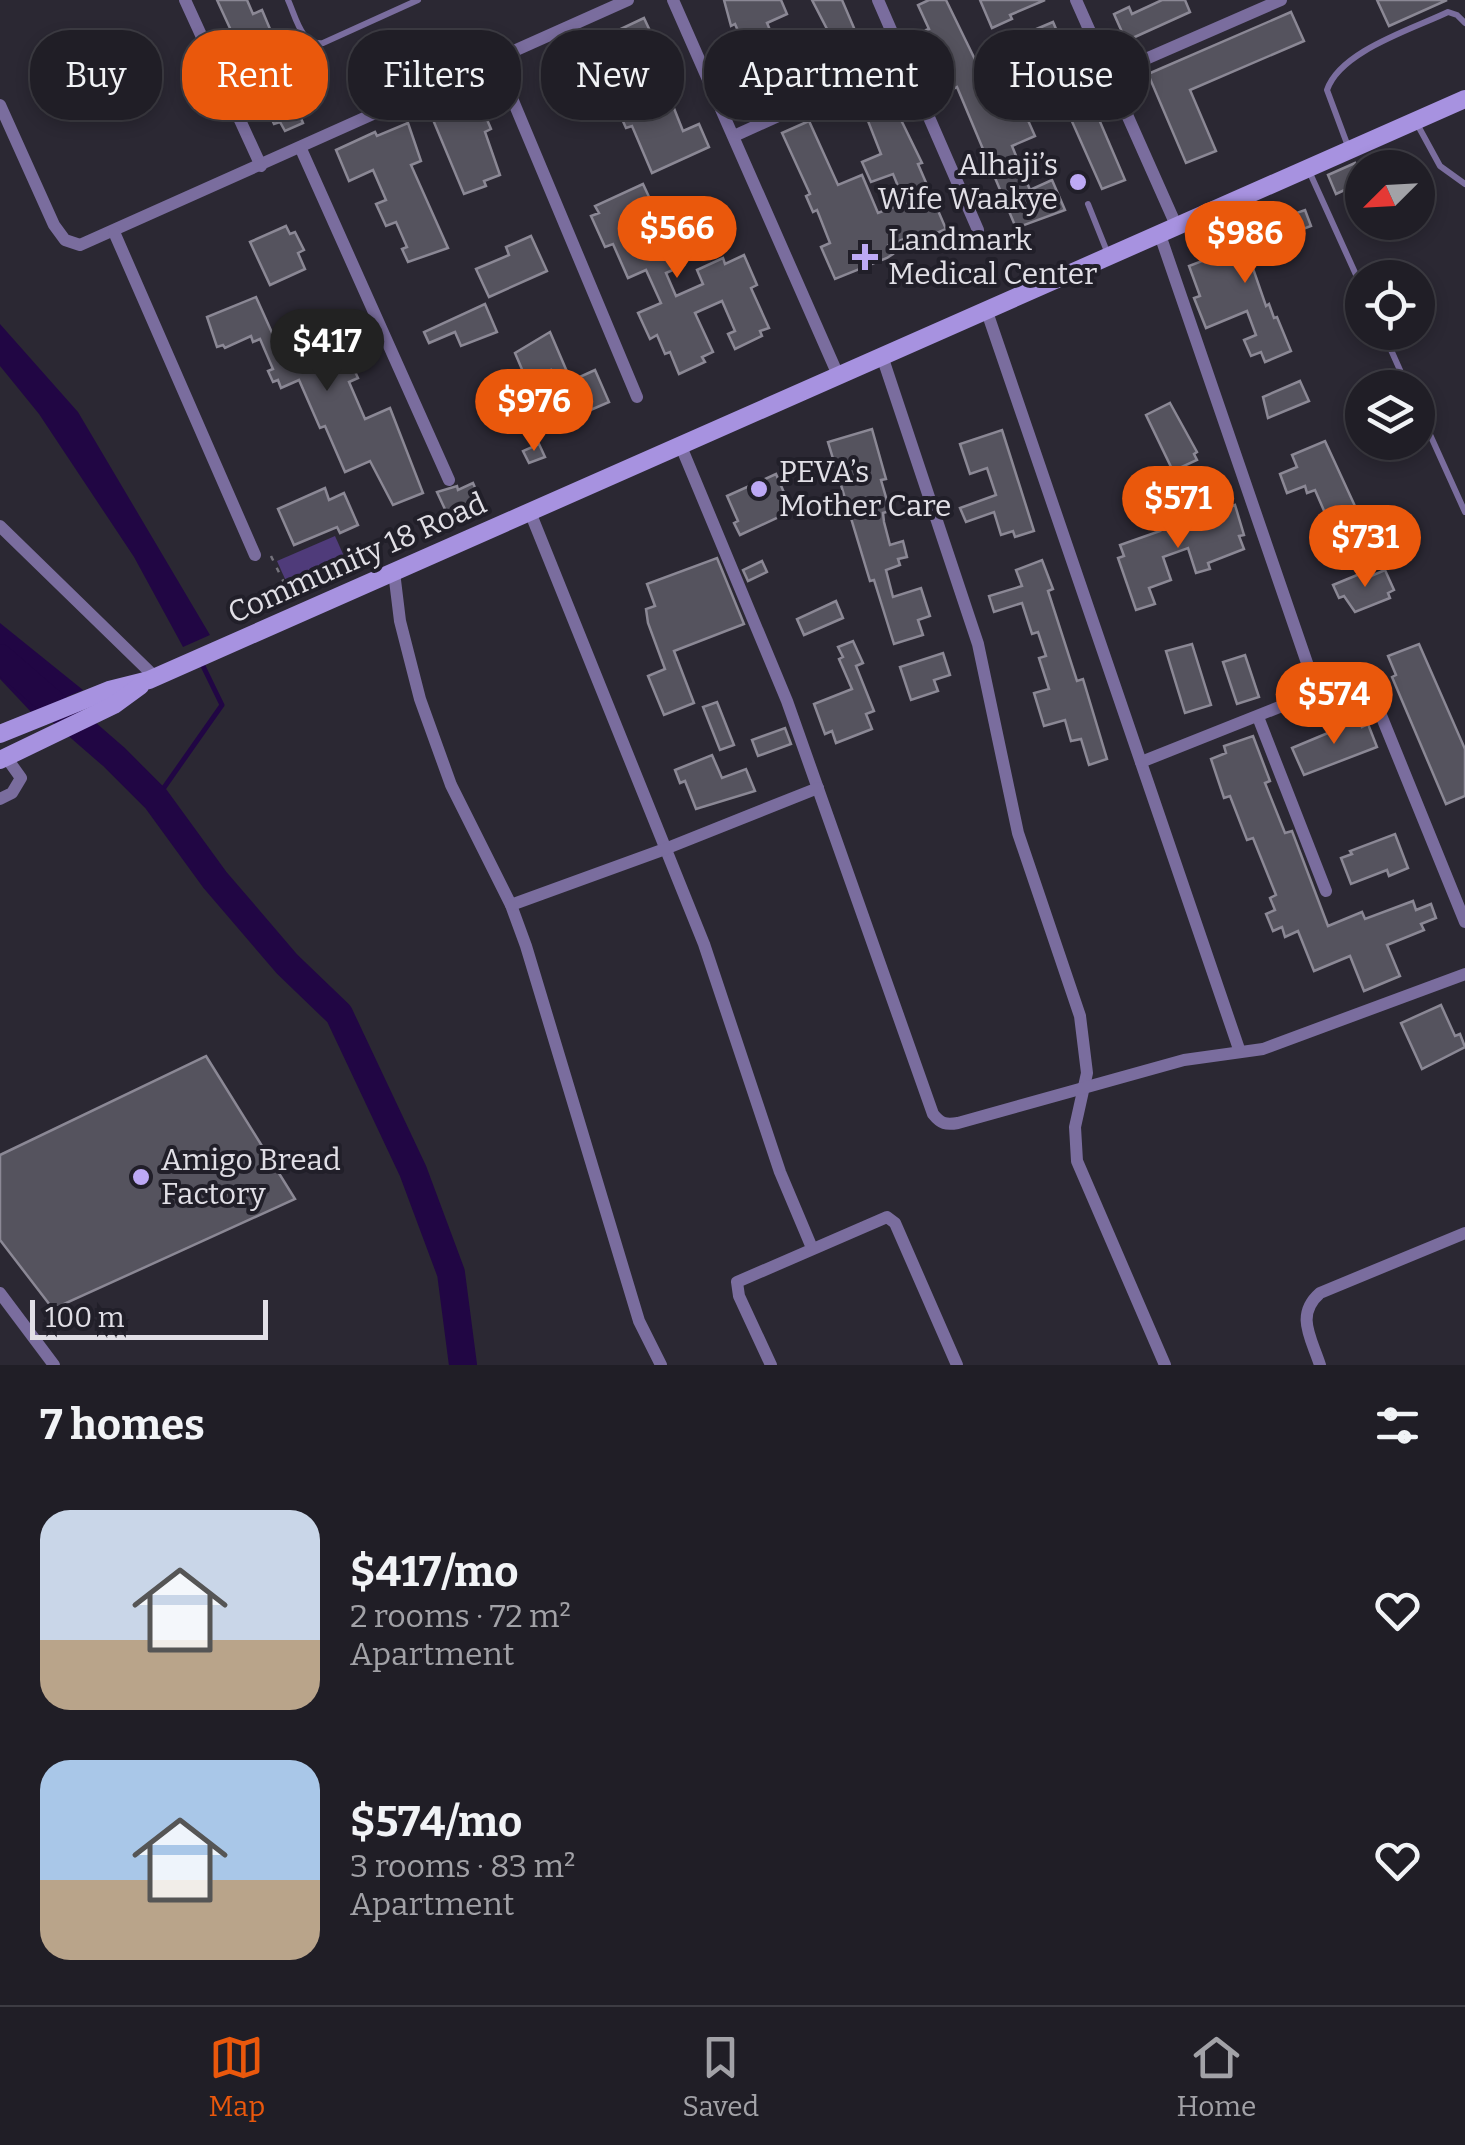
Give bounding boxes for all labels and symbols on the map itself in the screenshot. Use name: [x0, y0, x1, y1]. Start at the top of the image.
place label: Alhaji’s Wife Waakye: [878, 147, 1058, 217]
north arrow: [1345, 150, 1435, 240]
marker: Alhaji’s Wife Waakye: [1067, 171, 1089, 193]
pin: $566: [618, 196, 736, 281]
pin: $986: [1186, 201, 1304, 286]
place label: Landmark Medical Center: [888, 222, 1097, 292]
marker: Landmark Medical Center: [852, 244, 878, 270]
pin: $417: [268, 309, 386, 394]
pin: $976: [475, 369, 593, 454]
place label: PEVA’s Mother Care: [779, 454, 951, 524]
pin: $571: [1119, 466, 1237, 551]
marker: PEVA’s Mother Care: [748, 478, 770, 500]
street label: Community 18 Road: [222, 485, 492, 631]
pin: $731: [1306, 505, 1424, 590]
pin: $574: [1275, 662, 1393, 747]
place label: Amigo Bread Factory: [161, 1142, 341, 1212]
marker: Amigo Bread Factory: [130, 1166, 152, 1188]
scale bar: [30, 1295, 268, 1340]

